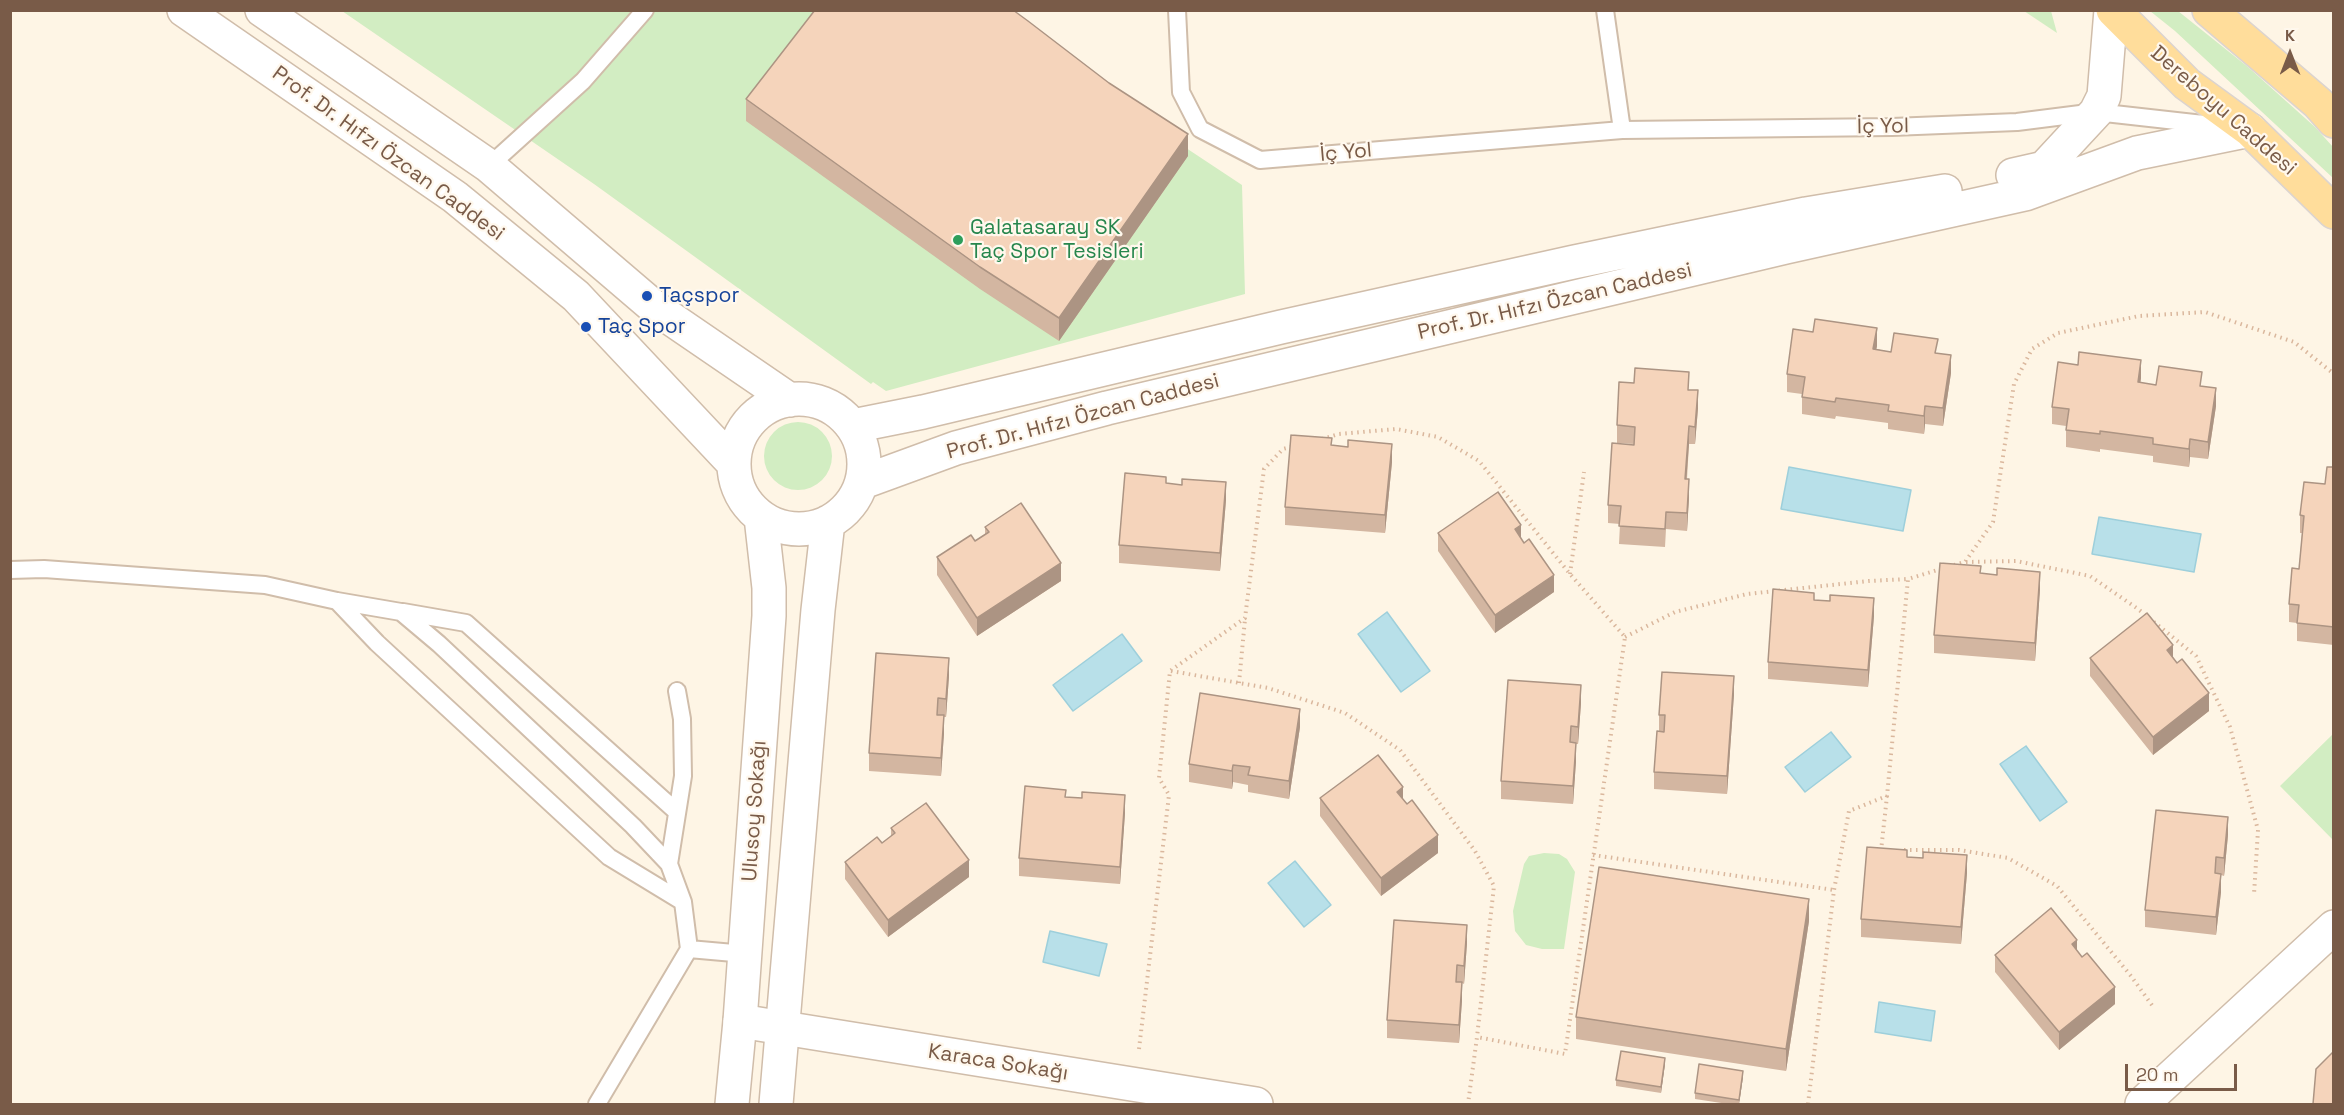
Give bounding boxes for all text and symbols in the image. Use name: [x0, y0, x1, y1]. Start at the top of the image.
north arrow: [2260, 24, 2320, 84]
text: K: [2285, 25, 2295, 46]
street label: Dereboyu Caddesi: [2145, 41, 2301, 181]
street label: Prof. Dr. Hıfzı Özcan Caddesi: [267, 61, 509, 247]
street label: İç Yol: [1857, 114, 1909, 140]
street label: İç Yol: [1319, 138, 1373, 168]
place label: Galatasaray SK Taç Spor Tesisleri: [970, 215, 1144, 265]
marker: Galatasaray SK Taç Spor Tesisleri: [951, 233, 965, 247]
street label: Prof. Dr. Hıfzı Özcan Caddesi: [1415, 258, 1695, 346]
place label: Taçspor: [659, 283, 739, 309]
marker: Taçspor: [640, 289, 654, 303]
place label: Taç Spor: [598, 314, 686, 340]
marker: Taç Spor: [579, 320, 593, 334]
street label: Prof. Dr. Hıfzı Özcan Caddesi: [944, 368, 1222, 466]
street label: Ulusoy Sokağı: [737, 739, 773, 883]
street label: Karaca Sokağı: [926, 1039, 1070, 1087]
scale bar: [2128, 1052, 2240, 1090]
text: 20 m: [2136, 1063, 2179, 1086]

